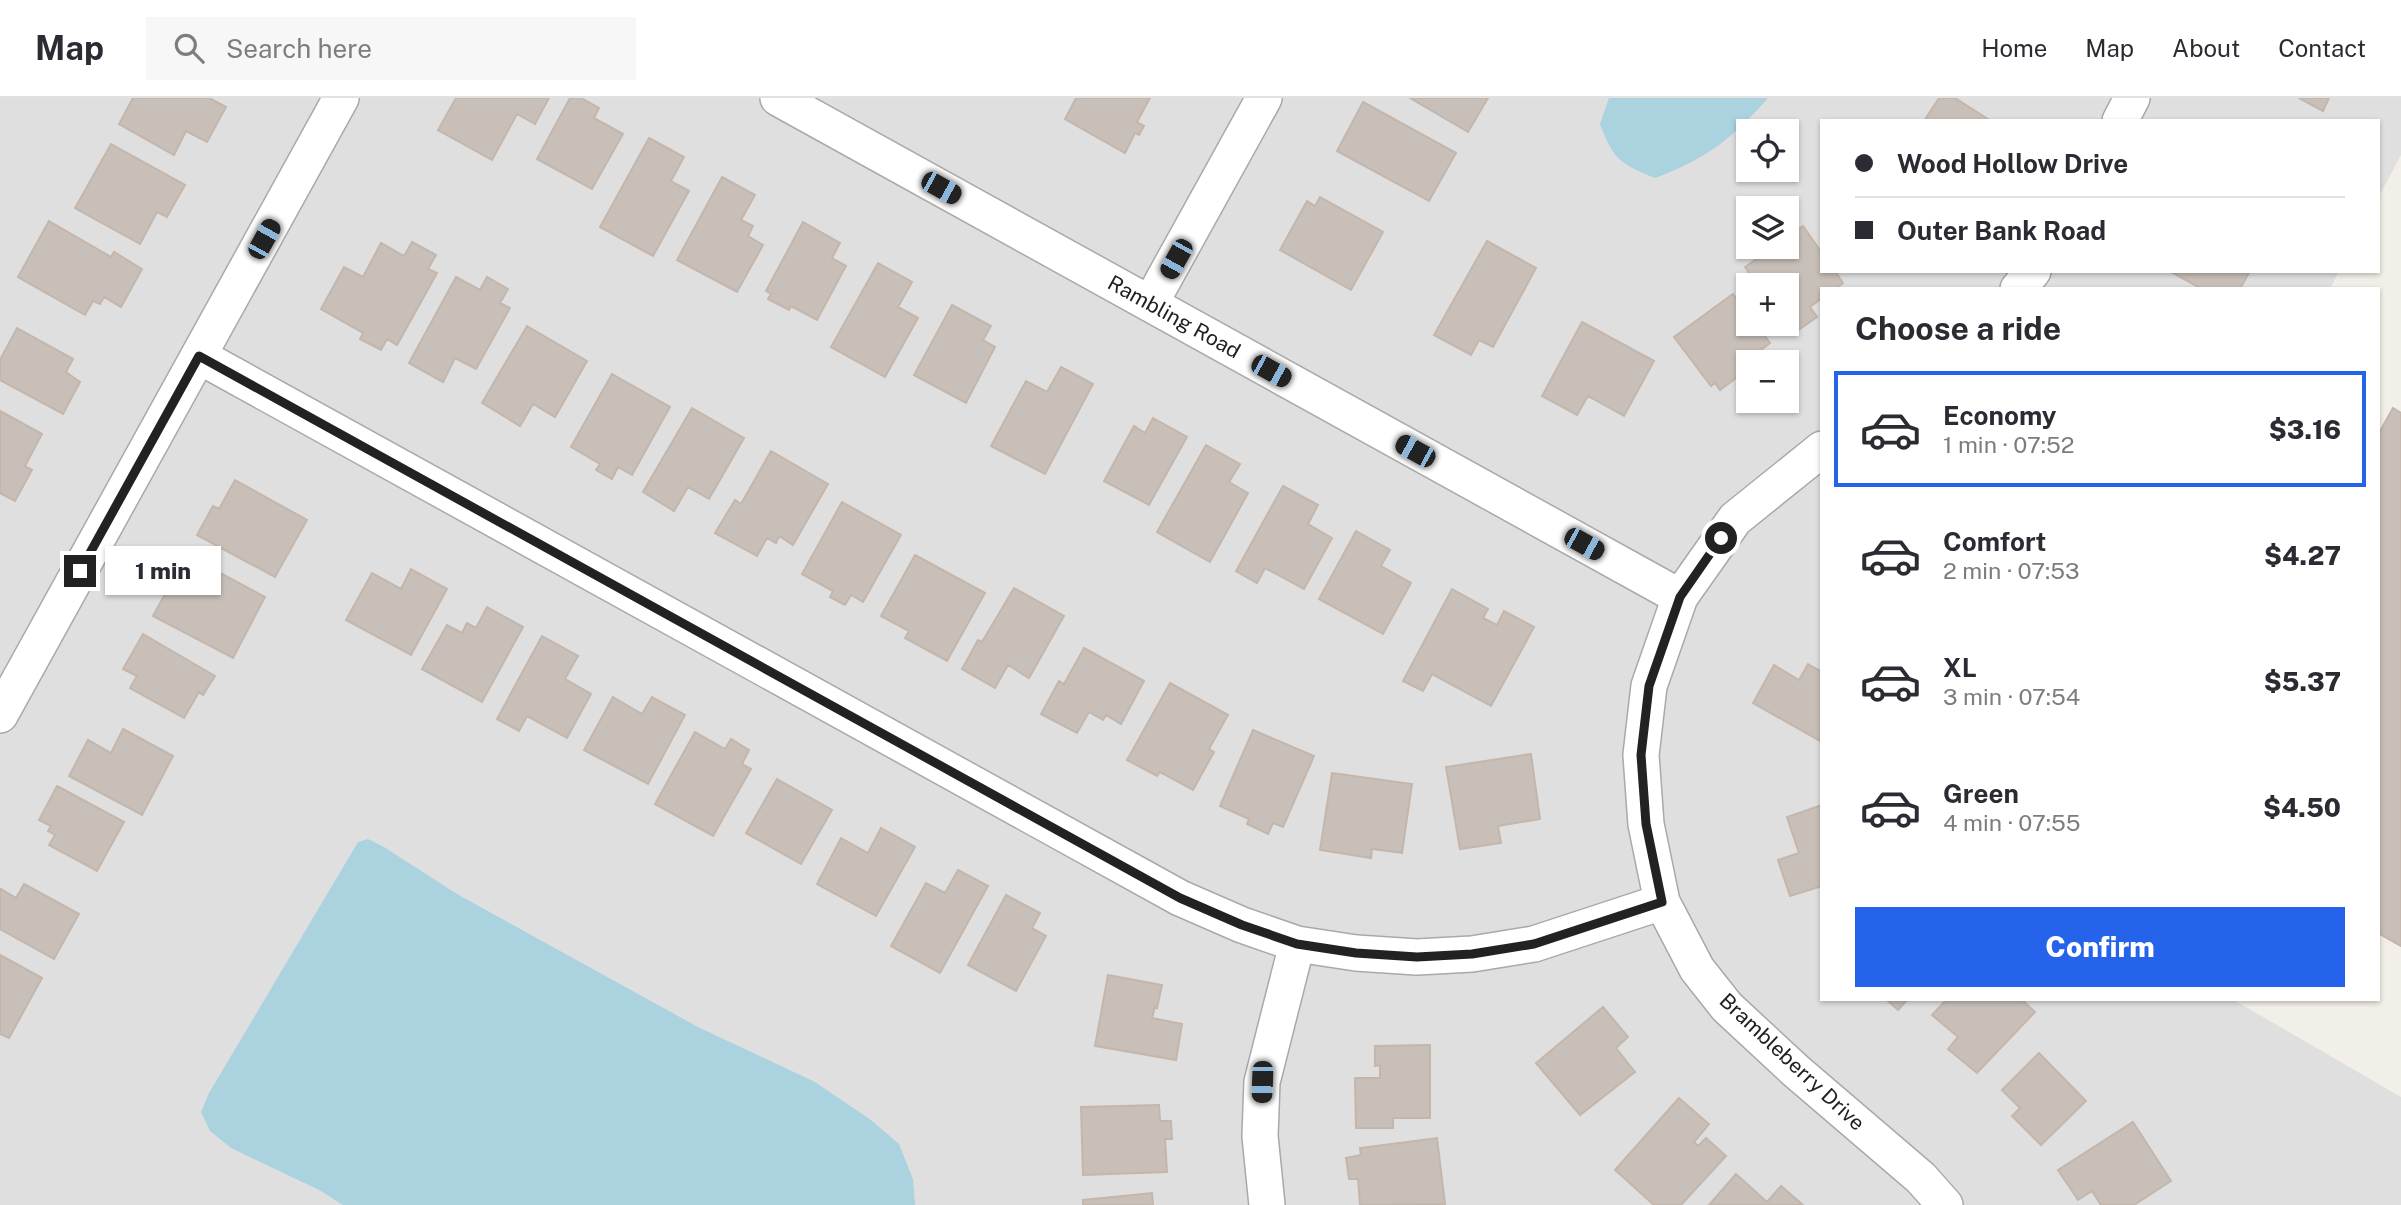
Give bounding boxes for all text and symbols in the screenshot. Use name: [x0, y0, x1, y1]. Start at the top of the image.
search box: [146, 17, 636, 80]
text: Map: [35, 29, 104, 67]
icon: search: [170, 29, 208, 67]
text: Search here: [226, 33, 372, 64]
text: Home: [1981, 34, 2047, 62]
text: Map: [2085, 34, 2134, 62]
text: About: [2172, 34, 2240, 62]
text: Contact: [2278, 34, 2366, 62]
map controls: [1736, 119, 1799, 413]
button: locate: [1736, 119, 1799, 182]
text: Wood Hollow Drive: [1897, 148, 2128, 179]
car: [918, 169, 965, 207]
button: layers: [1736, 196, 1799, 259]
text: Outer Bank Road: [1897, 215, 2106, 246]
car: [245, 216, 284, 262]
car: [1157, 236, 1196, 282]
street label: Rambling Road: [1103, 270, 1245, 363]
button: +: [1736, 273, 1799, 336]
text: Choose a ride: [1855, 310, 2061, 347]
button: −: [1736, 350, 1799, 413]
car: [1248, 352, 1295, 390]
icon: car: [1859, 398, 1922, 461]
text: Economy: [1943, 400, 2056, 431]
text: $3.16: [2269, 414, 2341, 445]
text: 1 min · 07:52: [1943, 431, 2074, 458]
car: [1392, 432, 1439, 470]
route start: [1705, 522, 1737, 554]
icon: car: [1859, 524, 1922, 587]
car: [1561, 525, 1608, 563]
text: Comfort: [1943, 526, 2046, 557]
text: $4.27: [2264, 540, 2341, 571]
callout: 1 min: [104, 546, 220, 596]
route end: [64, 555, 96, 587]
text: 1 min: [135, 557, 191, 584]
text: 2 min · 07:53: [1943, 557, 2080, 584]
icon: car: [1859, 650, 1922, 713]
text: XL: [1943, 652, 1977, 683]
text: $5.37: [2264, 666, 2341, 697]
text: 3 min · 07:54: [1943, 683, 2080, 710]
icon: car: [1859, 776, 1922, 839]
text: Green: [1943, 778, 2019, 809]
text: $4.50: [2263, 792, 2341, 823]
text: 4 min · 07:55: [1943, 809, 2080, 836]
button: Confirm: [1855, 907, 2345, 987]
street label: Brambleberry Drive: [1714, 988, 1870, 1135]
car: [1251, 1061, 1274, 1103]

